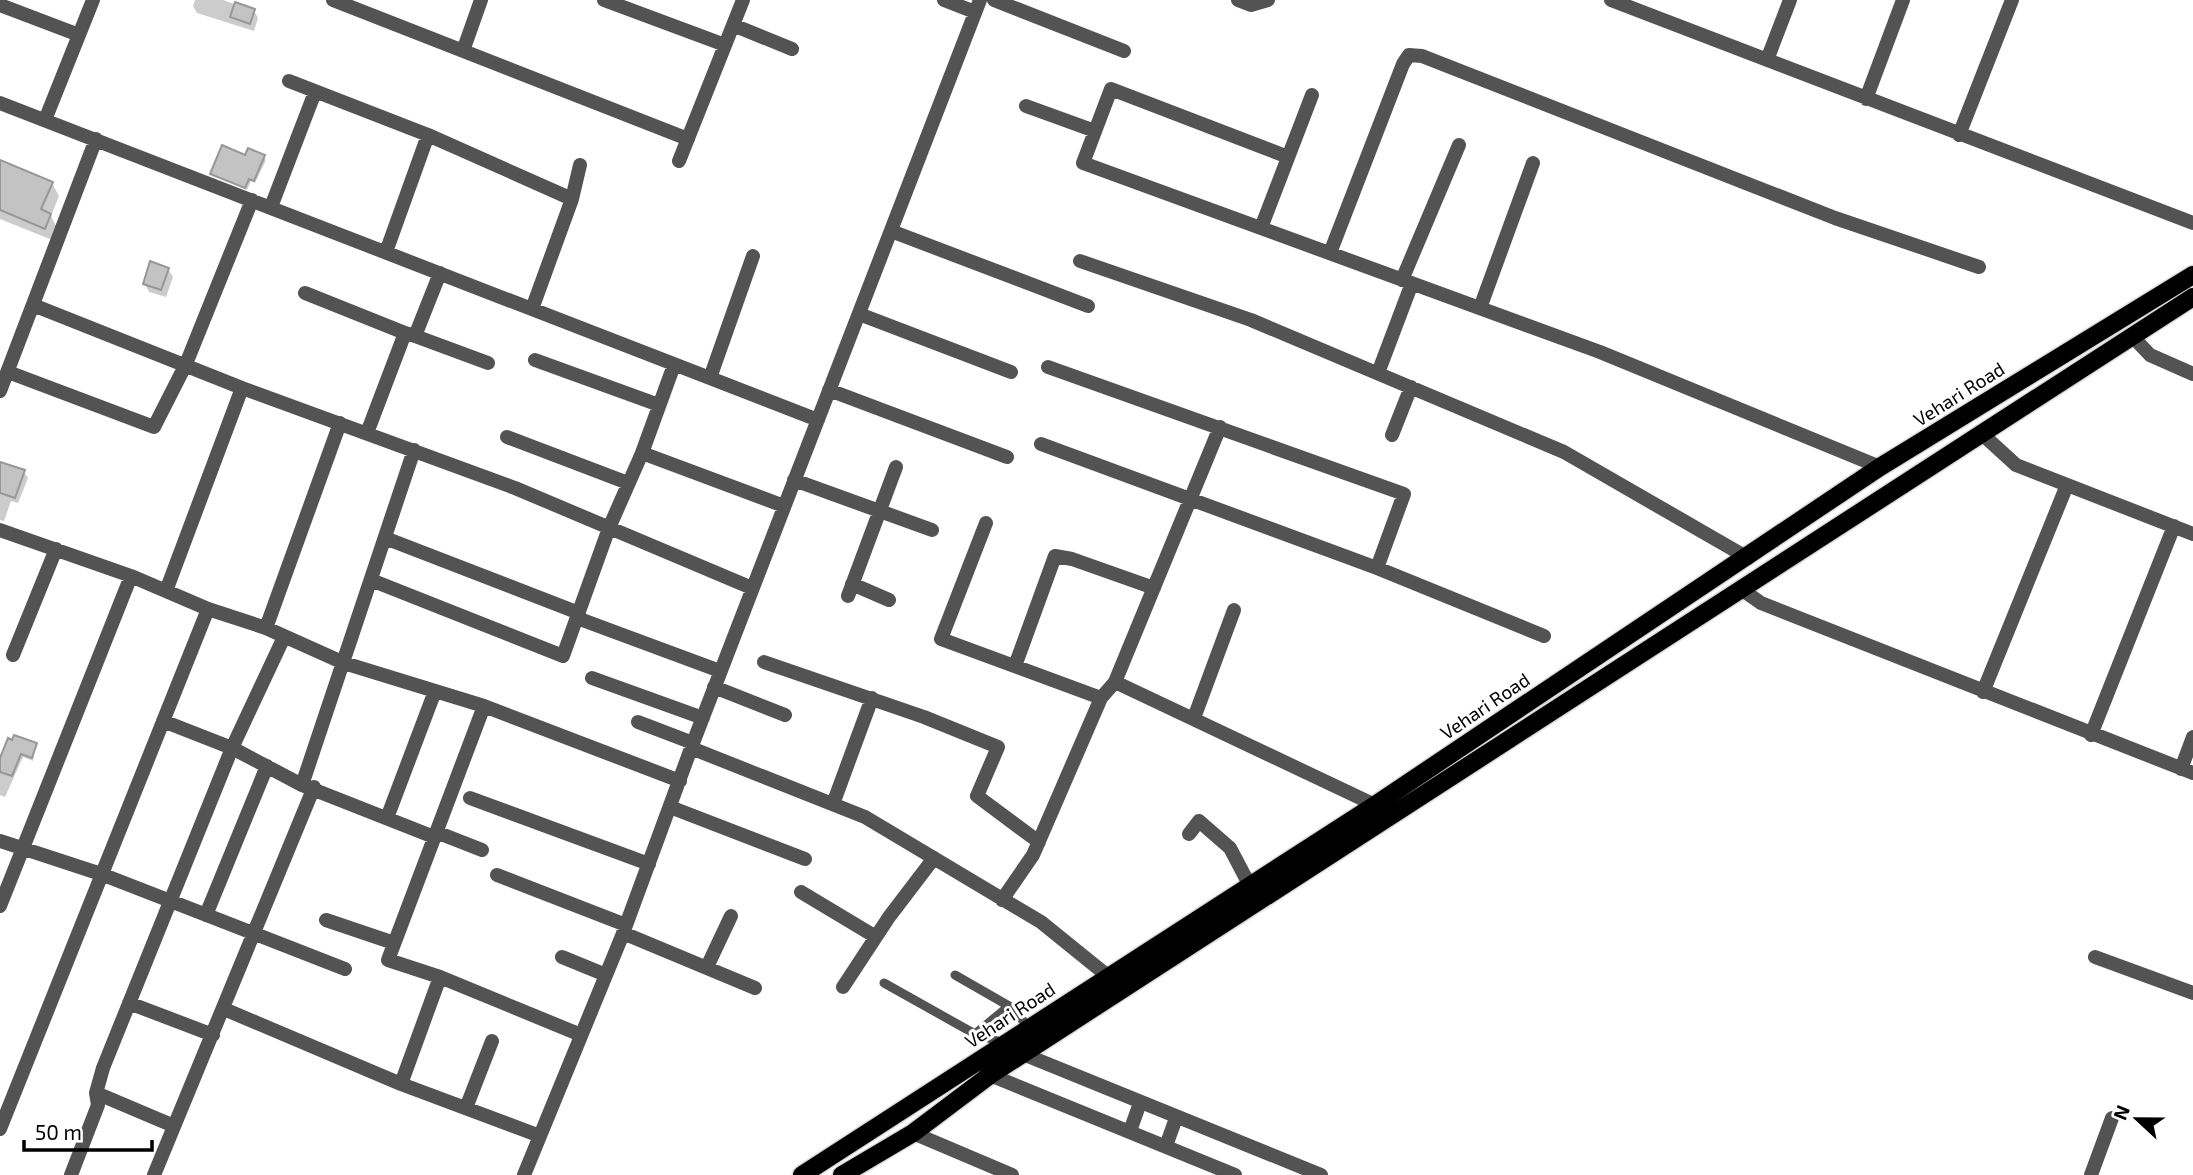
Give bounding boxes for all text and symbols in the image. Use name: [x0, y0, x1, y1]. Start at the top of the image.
street label: Vehari Road: [1909, 357, 2008, 431]
street label: Vehari Road: [1436, 667, 1534, 744]
street label: Vehari Road: [960, 977, 1059, 1052]
north arrow: [2102, 1084, 2172, 1154]
text: N: [2108, 1102, 2134, 1123]
scale bar: [24, 1108, 152, 1152]
text: 50 m: [35, 1119, 82, 1144]

